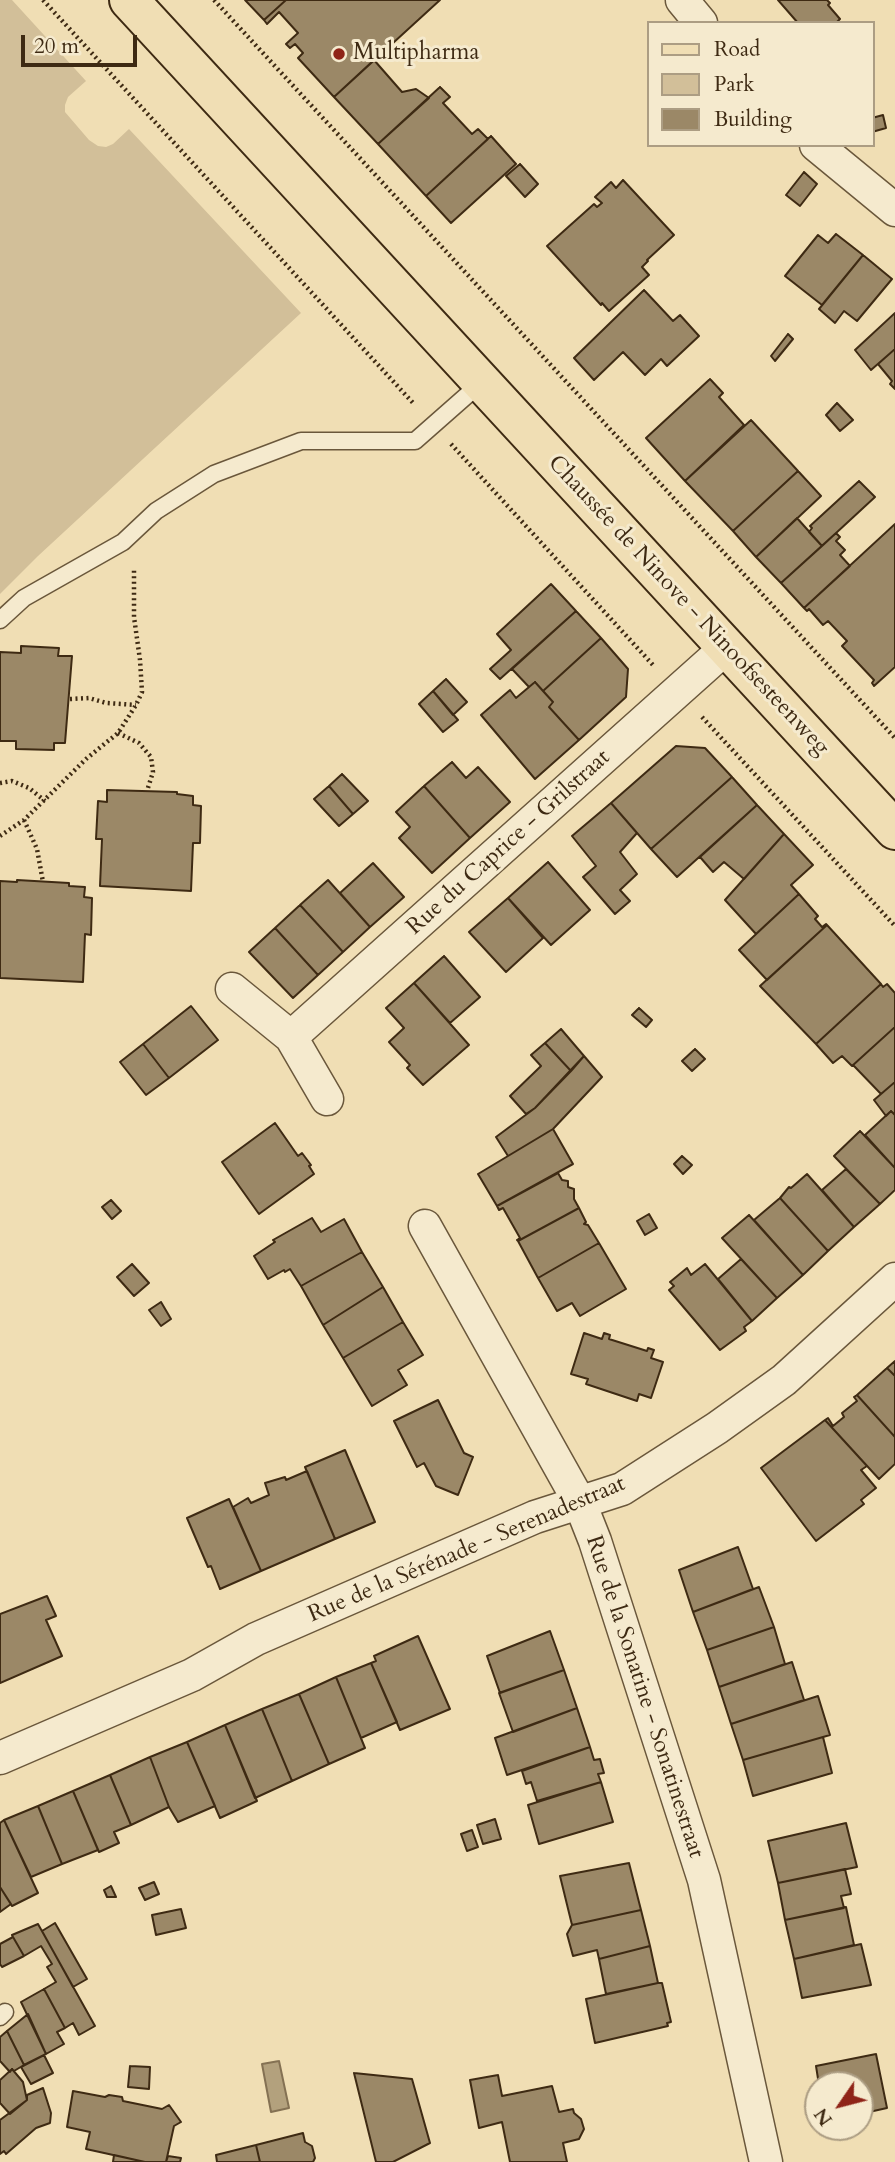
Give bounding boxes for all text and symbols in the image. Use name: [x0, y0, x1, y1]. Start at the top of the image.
scale bar: [24, 21, 140, 65]
legend: [646, 21, 874, 147]
text: 20 m: [34, 32, 79, 61]
text: Road: [714, 35, 760, 64]
place label: Multipharma: [353, 40, 479, 68]
marker: Multipharma: [331, 46, 347, 62]
text: Park: [714, 70, 754, 99]
text: Building: [714, 105, 792, 134]
street label: Chaussée de Ninove - Ninoofsesteenweg: [541, 450, 835, 762]
street label: Rue du Caprice - Grilstraat: [402, 744, 616, 942]
street label: Rue de la Sérénade - Serenadestraat: [304, 1470, 630, 1630]
street label: Rue de la Sonatine - Sonatinestraat: [579, 1532, 709, 1862]
north arrow: [804, 2071, 874, 2141]
text: N: [808, 2103, 839, 2131]

